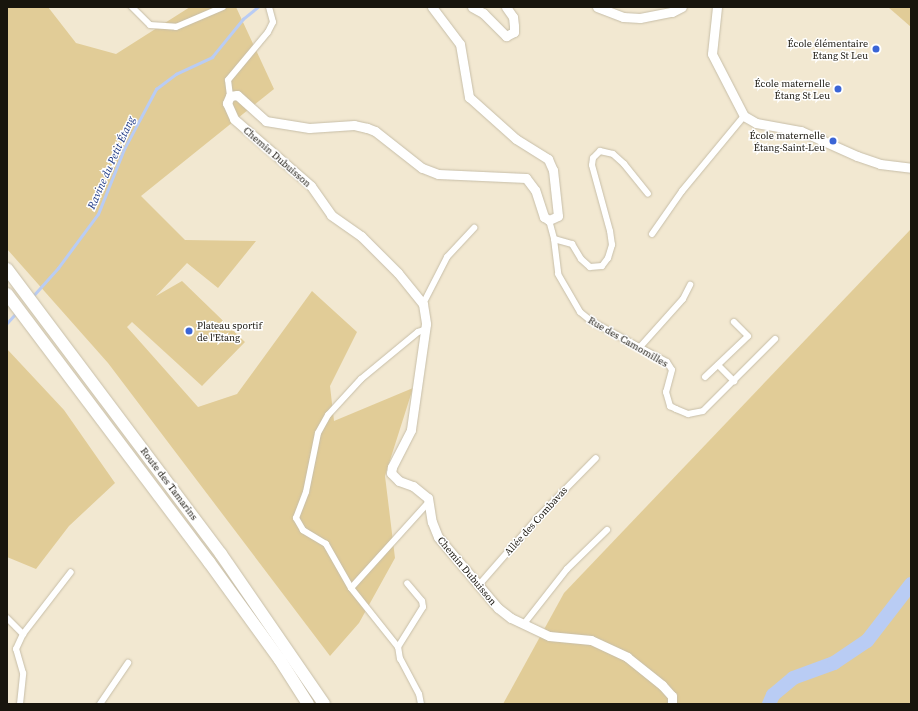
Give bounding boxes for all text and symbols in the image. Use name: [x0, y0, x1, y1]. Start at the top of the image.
place label: École élémentaire Etang St Leu: [788, 37, 868, 60]
marker: École élémentaire Etang St Leu: [871, 44, 881, 54]
place label: École maternelle Étang St Leu: [754, 77, 830, 100]
marker: École maternelle Étang St Leu: [833, 84, 843, 94]
water label: Ravine du Petit Étang: [86, 115, 138, 211]
street label: Chemin Dubuisson: [241, 124, 313, 190]
place label: École maternelle Étang-Saint-Leu: [749, 129, 825, 152]
marker: École maternelle Étang-Saint-Leu: [828, 136, 838, 146]
street label: Rue des Camomilles: [586, 314, 670, 370]
place label: Plateau sportif de l'Etang: [197, 319, 262, 342]
marker: Plateau sportif de l'Etang: [184, 326, 194, 336]
street label: Route des Tamarins: [138, 445, 200, 523]
street label: Allée des Combavas: [502, 484, 570, 558]
street label: Chemin Dubuisson: [435, 534, 499, 608]

